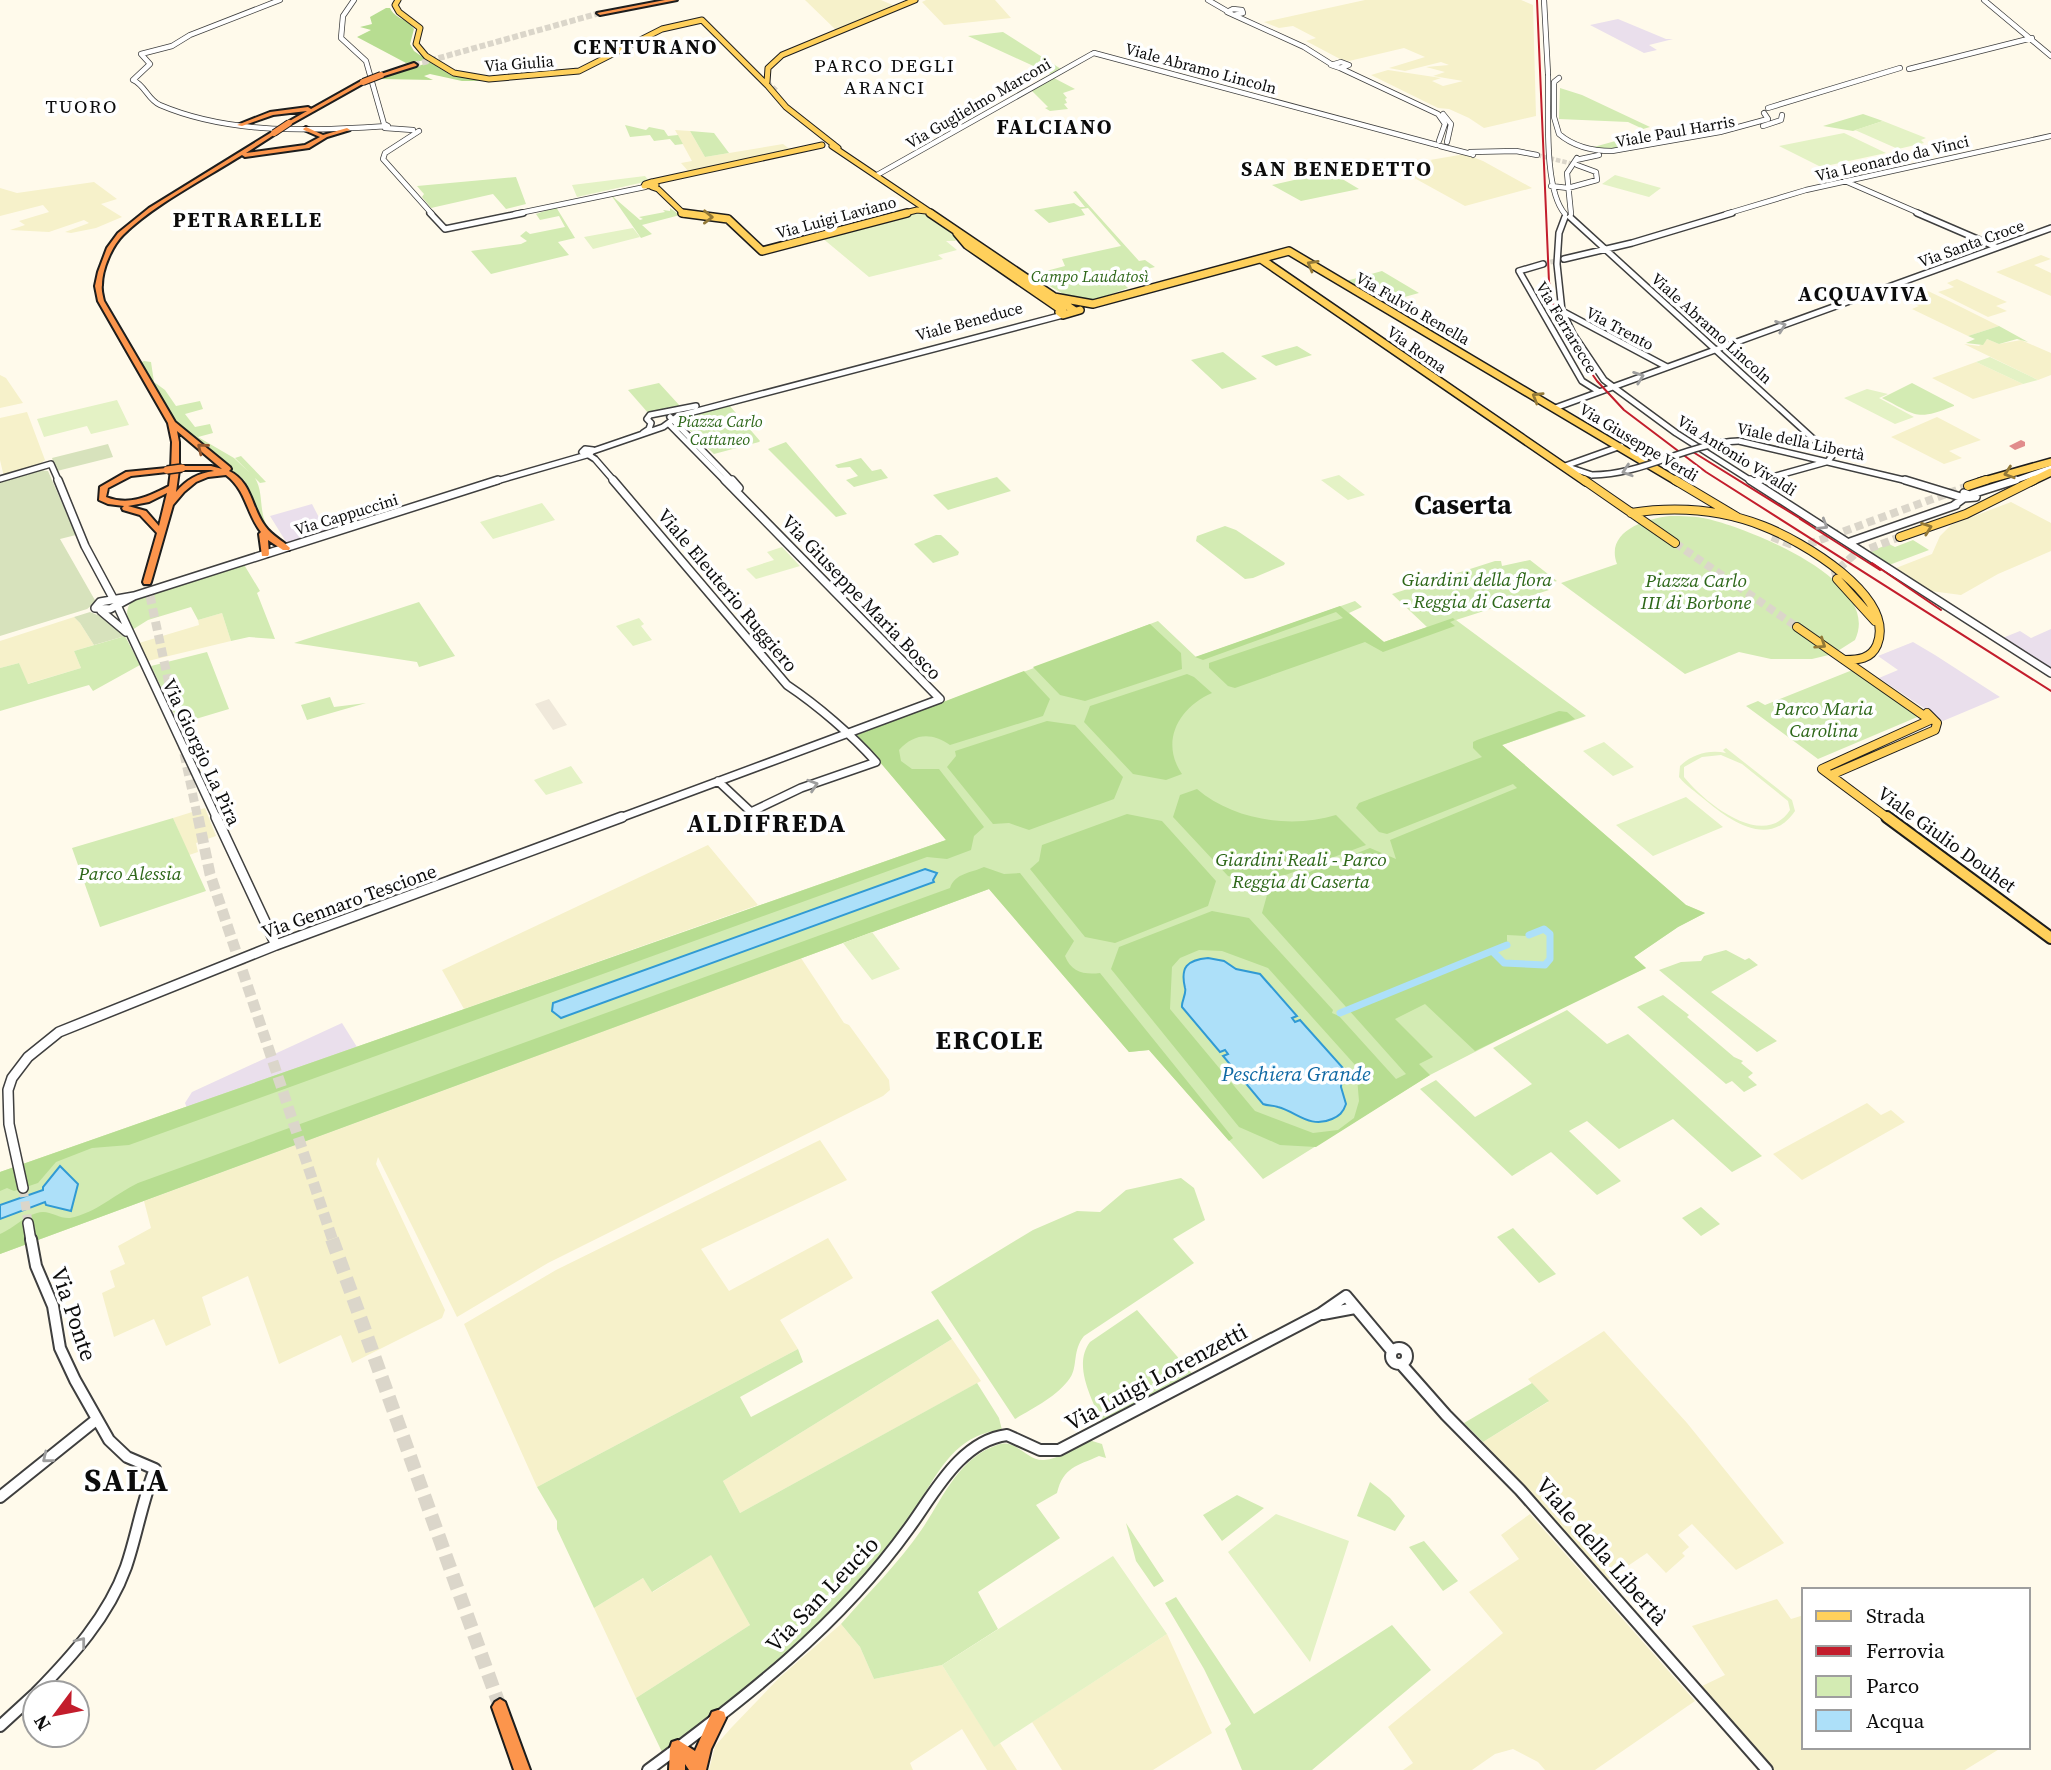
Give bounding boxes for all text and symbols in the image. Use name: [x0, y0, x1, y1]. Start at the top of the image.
district label: CENTURANO: [573, 32, 719, 61]
street label: Viale Abramo Lincoln: [1123, 37, 1280, 99]
street label: Via Giulia: [483, 50, 555, 76]
district label: PARCO DEGLI ARANCI: [814, 52, 956, 100]
street label: Via Guglielmo Marconi: [901, 52, 1055, 154]
district label: TUORO: [46, 93, 118, 119]
street label: Viale Paul Harris: [1614, 110, 1736, 152]
district label: FALCIANO: [996, 112, 1114, 141]
street label: Via Leonardo da Vinci: [1813, 130, 1971, 186]
district label: SAN BENEDETTO: [1241, 154, 1433, 183]
street label: Via Luigi Laviano: [773, 190, 899, 244]
district label: PETRARELLE: [173, 205, 323, 234]
one-way arrow: [703, 209, 714, 224]
street label: Via Santa Croce: [1915, 214, 2027, 272]
one-way arrow: [1307, 260, 1320, 273]
park label: Campo Laudatosì: [1031, 265, 1149, 287]
street label: Via Fulvio Renella: [1352, 266, 1475, 350]
street label: Viale Abramo Lincoln: [1647, 268, 1778, 389]
street label: Via Ferrarecce: [1531, 277, 1603, 377]
district label: ACQUAVIVA: [1798, 279, 1930, 308]
street label: Viale Beneduce: [913, 296, 1025, 346]
street label: Via Trento: [1582, 301, 1658, 355]
street label: Via Roma: [1383, 320, 1452, 378]
one-way arrow: [1774, 320, 1786, 334]
one-way arrow: [1633, 371, 1645, 385]
one-way arrow: [1531, 392, 1544, 405]
street label: Via Giuseppe Verdi: [1575, 398, 1703, 486]
street label: Via Antonio Vivaldi: [1673, 409, 1801, 501]
park label: Piazza Carlo Cattaneo: [676, 410, 763, 450]
street label: Viale della Libertà: [1735, 417, 1868, 465]
one-way arrow: [197, 443, 209, 456]
one-way arrow: [1621, 462, 1633, 477]
one-way arrow: [2003, 465, 2016, 479]
district label: Caserta: [1414, 485, 1512, 523]
street label: Via Cappuccini: [292, 488, 401, 540]
street label: Viale Eleuterio Ruggiero: [652, 503, 804, 677]
street label: Via Giuseppe Maria Bosco: [776, 509, 948, 685]
one-way arrow: [1815, 517, 1828, 530]
one-way arrow: [1921, 522, 1933, 536]
park label: Giardini della flora - Reggia di Caserta: [1402, 566, 1552, 614]
park label: Piazza Carlo III di Borbone: [1640, 567, 1751, 615]
one-way arrow: [1813, 635, 1826, 648]
street label: Via Giorgio La Pira: [157, 674, 248, 830]
park label: Parco Maria Carolina: [1773, 695, 1874, 743]
one-way arrow: [807, 778, 819, 793]
street label: Viale Giulio Douhet: [1872, 780, 2022, 899]
district label: ALDIFREDA: [687, 805, 847, 841]
park label: Giardini Reali - Parco Reggia di Caserta: [1215, 846, 1387, 894]
street label: Via Gennaro Tescione: [258, 857, 440, 945]
park label: Parco Alessia: [77, 860, 182, 886]
district label: ERCOLE: [936, 1022, 1045, 1058]
water label: Peschiera Grande: [1220, 1059, 1371, 1088]
street label: Via Ponte: [43, 1263, 105, 1365]
street label: Via Luigi Lorenzetti: [1059, 1315, 1253, 1439]
one-way arrow: [43, 1450, 56, 1462]
district label: SALA: [84, 1458, 170, 1502]
street label: Viale della Libertà: [1528, 1470, 1676, 1632]
street label: Via San Leucio: [758, 1529, 886, 1659]
legend: [1802, 1588, 2030, 1749]
text: Strada: [1866, 1601, 1925, 1630]
text: Ferrovia: [1866, 1636, 1945, 1665]
one-way arrow: [73, 1637, 86, 1650]
text: Parco: [1866, 1671, 1919, 1700]
north arrow: [21, 1679, 91, 1749]
text: Acqua: [1866, 1706, 1925, 1735]
text: N: [27, 1710, 56, 1736]

